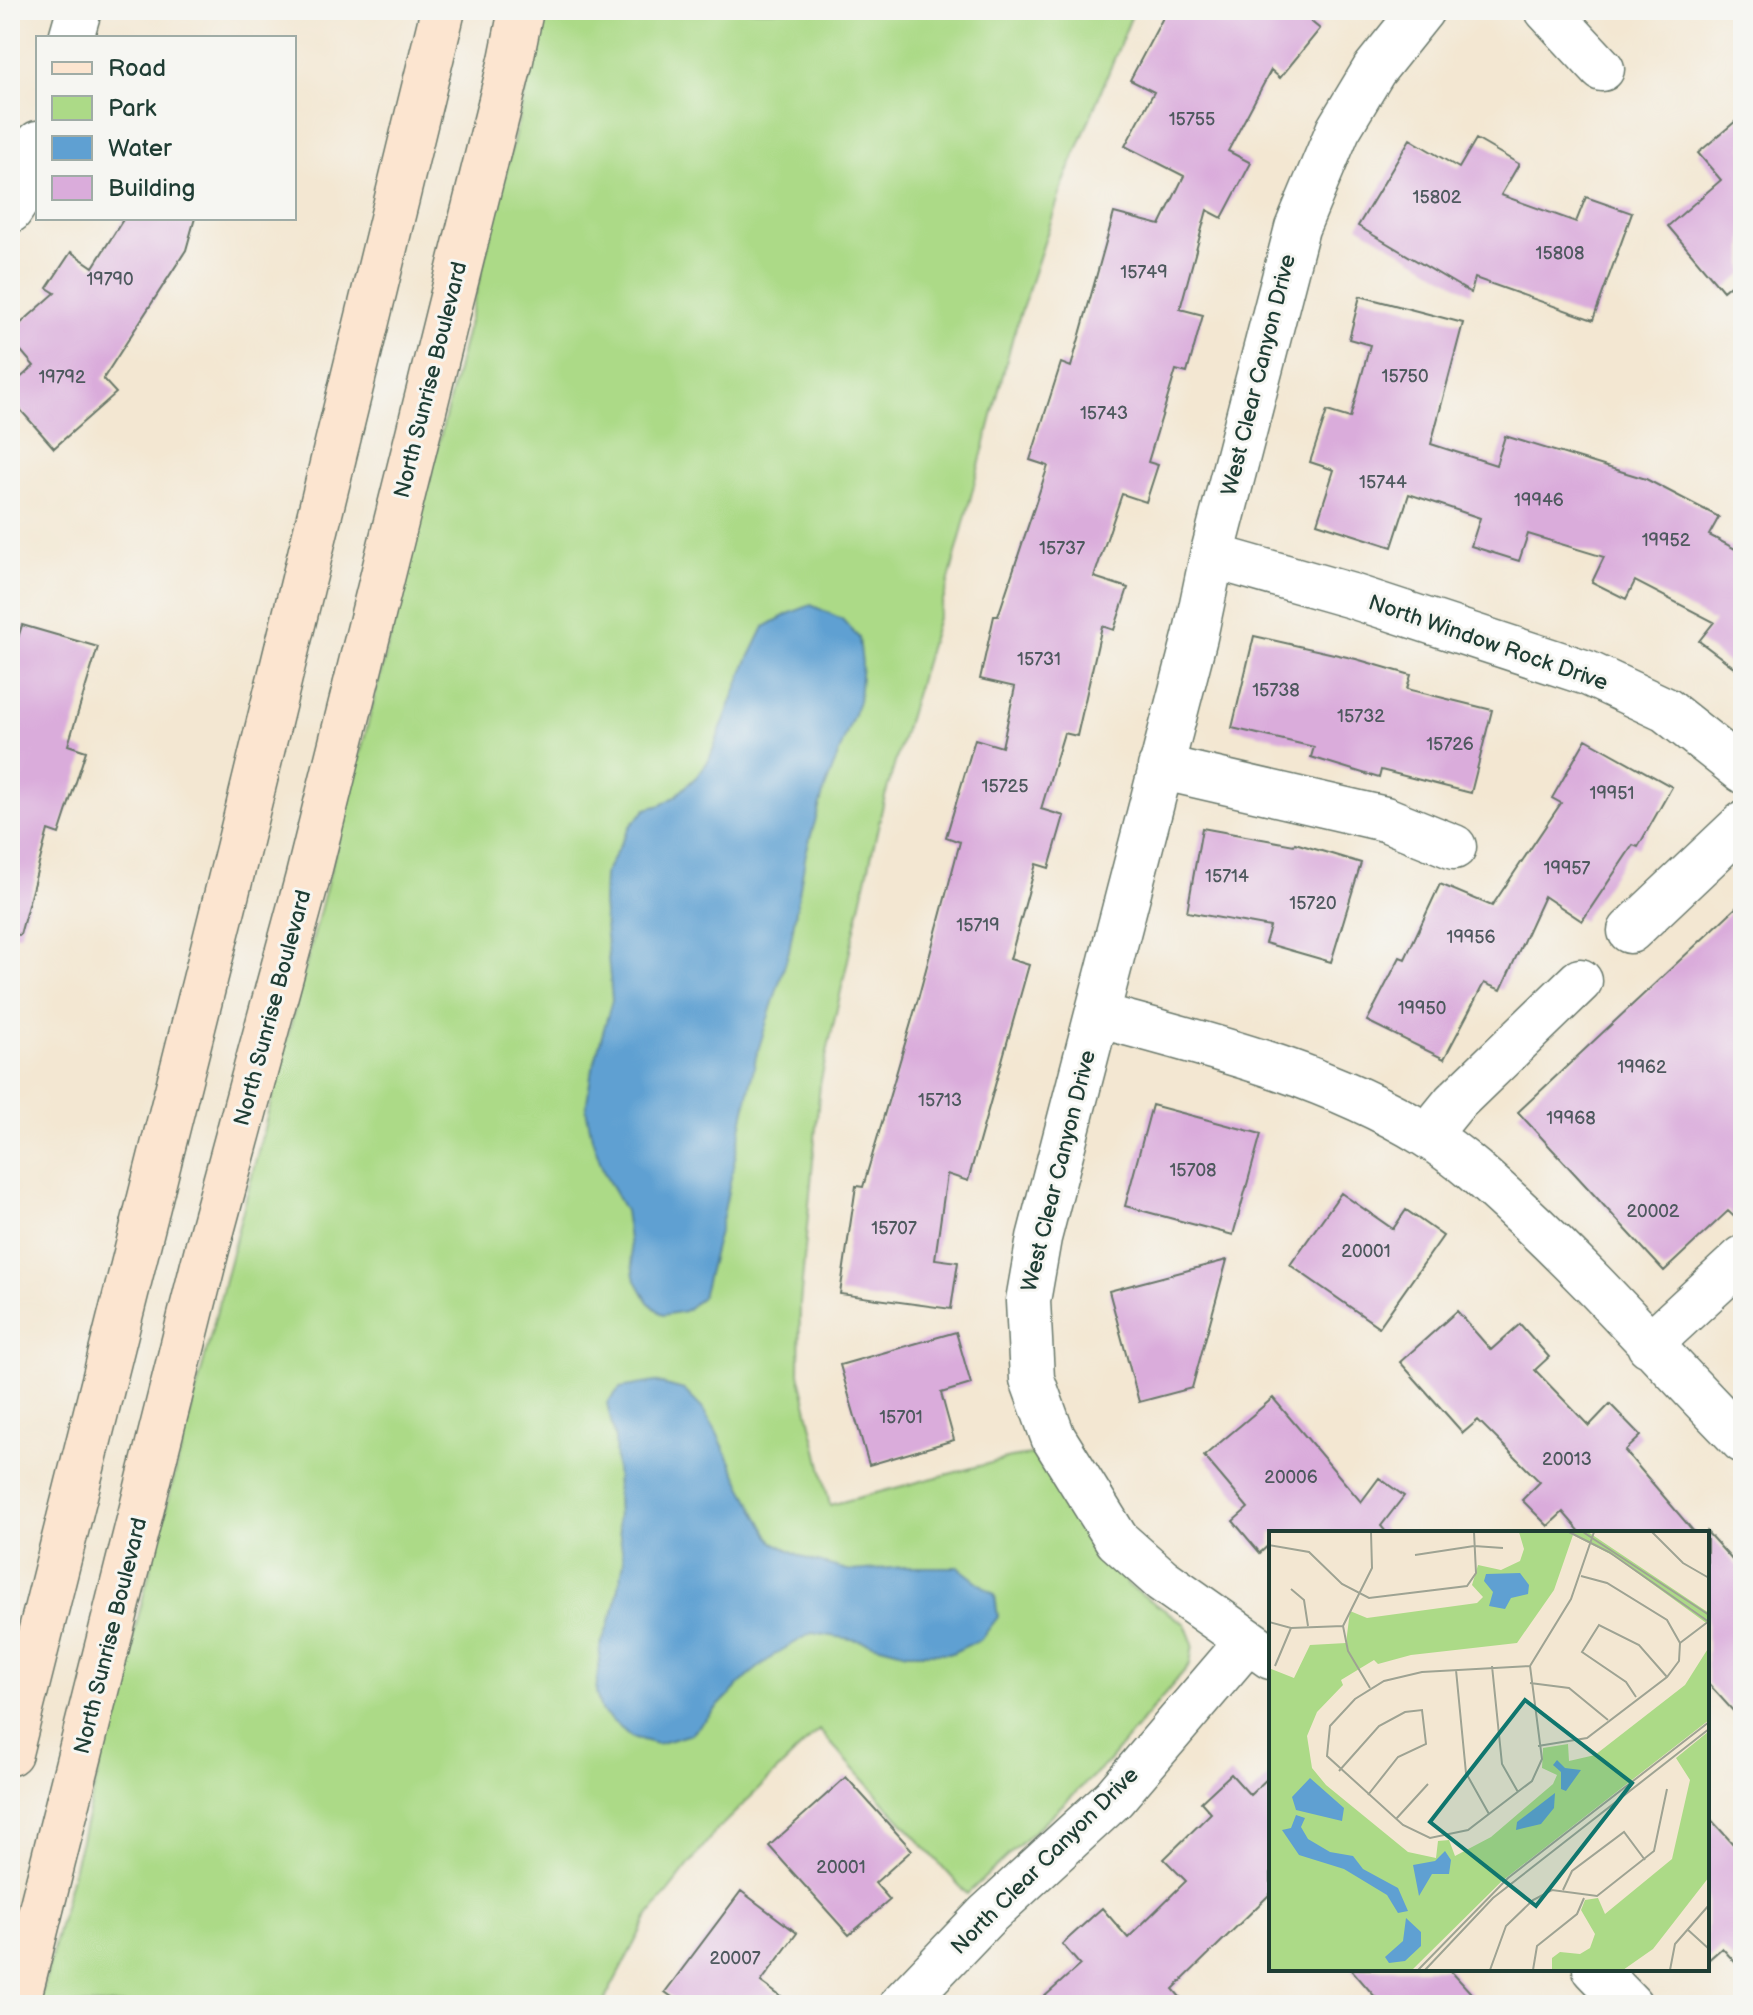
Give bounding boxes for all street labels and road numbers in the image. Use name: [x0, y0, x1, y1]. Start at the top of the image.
street label: West Clear Canyon Drive: [1216, 252, 1302, 498]
street label: North Sunrise Boulevard: [389, 259, 473, 501]
street label: North Window Rock Drive: [1365, 589, 1611, 697]
street label: North Sunrise Boulevard: [229, 887, 317, 1129]
street label: West Clear Canyon Drive: [1016, 1048, 1102, 1294]
street label: North Sunrise Boulevard: [69, 1515, 153, 1757]
street label: North Clear Canyon Drive: [946, 1762, 1144, 1960]

